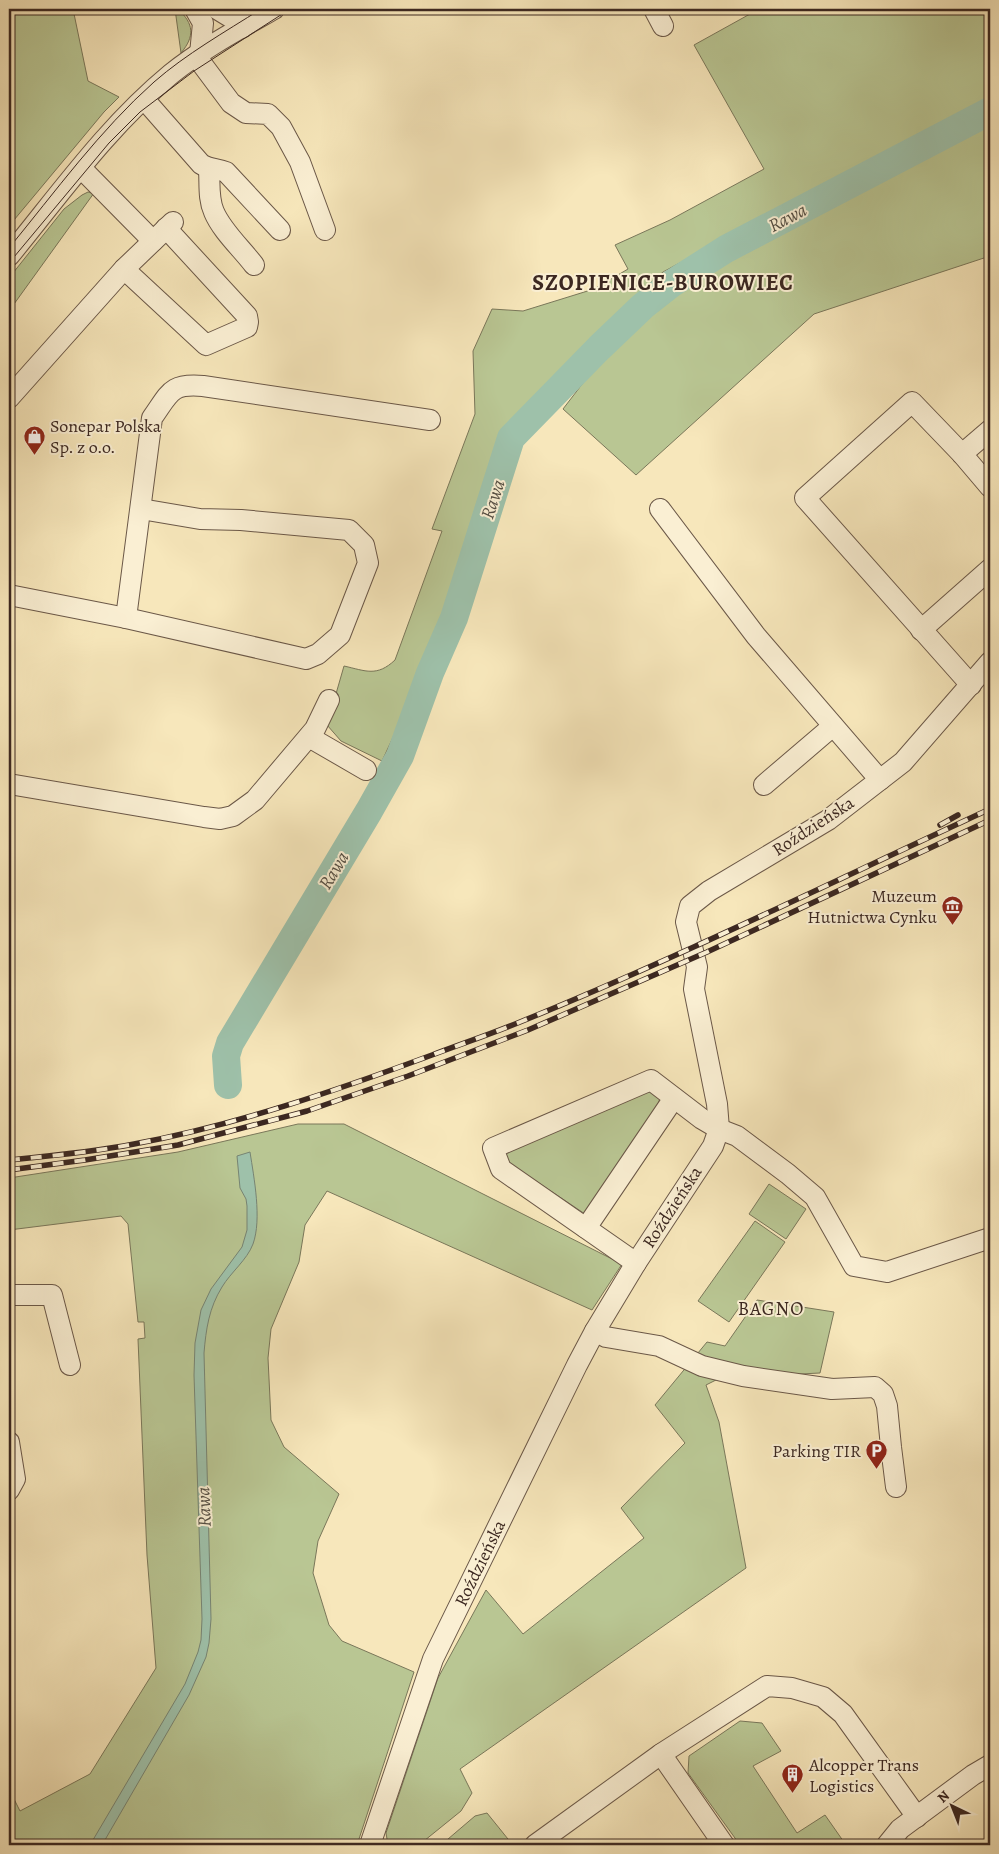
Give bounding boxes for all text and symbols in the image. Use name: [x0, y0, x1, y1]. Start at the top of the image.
water label: Rawa: [764, 197, 811, 239]
district label: SZOPIENICE-BUROWIEC: [532, 268, 794, 298]
place label: Sonepar Polska Sp. z o.o.: [50, 414, 162, 459]
shop icon: Sonepar Polska Sp. z o.o.: [22, 424, 46, 455]
water label: Rawa: [474, 476, 512, 522]
street label: Roździeńska: [767, 790, 859, 861]
water label: Rawa: [312, 846, 355, 894]
place label: Muzeum Hutnictwa Cynku: [807, 884, 937, 929]
museum icon: Muzeum Hutnictwa Cynku: [941, 894, 965, 925]
street label: Roździeńska: [637, 1161, 708, 1253]
district label: BAGNO: [738, 1296, 804, 1322]
place label: Parking TIR: [772, 1439, 861, 1463]
parking icon: Parking TIR: [865, 1439, 889, 1470]
water label: Rawa: [190, 1486, 218, 1527]
street label: Roździeńska: [449, 1515, 511, 1610]
place label: Alcopper Trans Logistics: [808, 1753, 919, 1798]
building icon: Alcopper Trans Logistics: [781, 1763, 805, 1794]
north arrow: [926, 1782, 976, 1832]
text: N: [933, 1786, 954, 1807]

